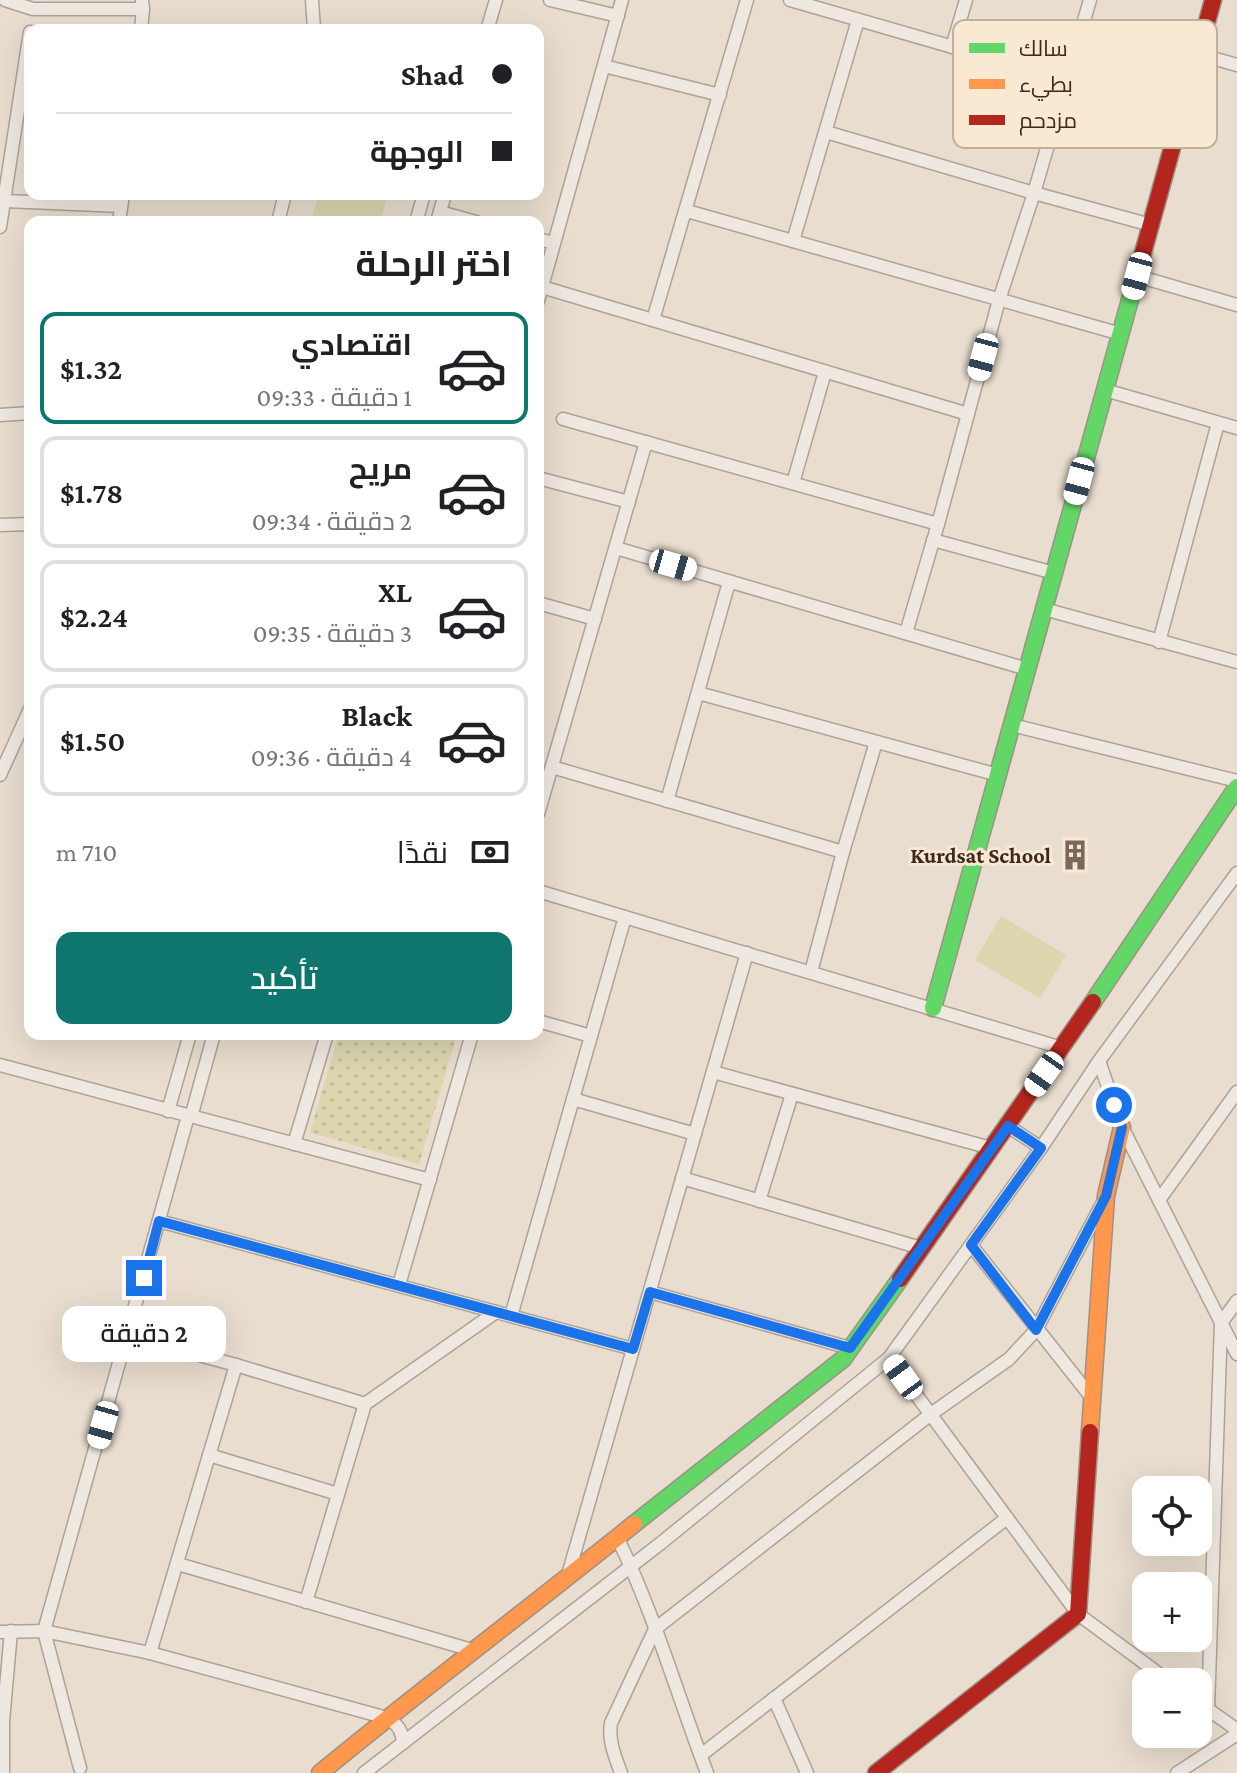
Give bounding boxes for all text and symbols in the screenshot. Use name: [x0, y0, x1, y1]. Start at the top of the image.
legend: [953, 20, 1217, 148]
text: سالك: [1019, 36, 1068, 61]
text: Shad: [401, 58, 464, 91]
text: بطيء: [1019, 72, 1073, 101]
text: مزدحم: [1019, 108, 1077, 136]
text: الوجهة: [370, 135, 464, 168]
text: اختر الرحلة: [355, 244, 512, 284]
car: [1119, 250, 1155, 302]
text: اقتصادي: [291, 328, 412, 361]
car: [965, 331, 1001, 383]
icon: car: [436, 332, 508, 404]
text: $1.32: [60, 352, 122, 385]
text: 1 دقيقة · 09:33: [256, 383, 412, 412]
text: مريح: [349, 452, 412, 485]
car: [1061, 455, 1097, 507]
icon: car: [436, 456, 508, 528]
text: $1.78: [60, 476, 123, 509]
text: 2 دقيقة · 09:34: [252, 507, 412, 536]
car: [647, 547, 699, 583]
text: XL: [378, 575, 412, 608]
icon: car: [436, 580, 508, 652]
text: $2.24: [60, 600, 128, 633]
text: 3 دقيقة · 09:35: [253, 619, 412, 648]
text: Black: [341, 699, 412, 732]
icon: car: [436, 704, 508, 776]
text: $1.50: [60, 724, 125, 757]
text: 4 دقيقة · 09:36: [251, 743, 412, 772]
icon: cash: [468, 830, 512, 874]
text: نقدًا: [397, 836, 448, 869]
text: 710 m: [56, 838, 117, 867]
building icon: Kurdsat School: [1058, 838, 1092, 872]
place label: Kurdsat School: [910, 843, 1052, 868]
button: تأكيد: [56, 932, 512, 1024]
car: [1020, 1047, 1068, 1101]
route start: [1096, 1087, 1132, 1123]
route end: [126, 1260, 162, 1296]
callout: 2 دقيقة: [62, 1306, 226, 1362]
text: 2 دقيقة: [100, 1319, 188, 1348]
car: [879, 1351, 927, 1403]
car: [85, 1399, 121, 1451]
map controls: [1132, 1476, 1212, 1748]
button: locate: [1132, 1476, 1212, 1556]
button: +: [1132, 1572, 1212, 1652]
button: −: [1132, 1668, 1212, 1748]

